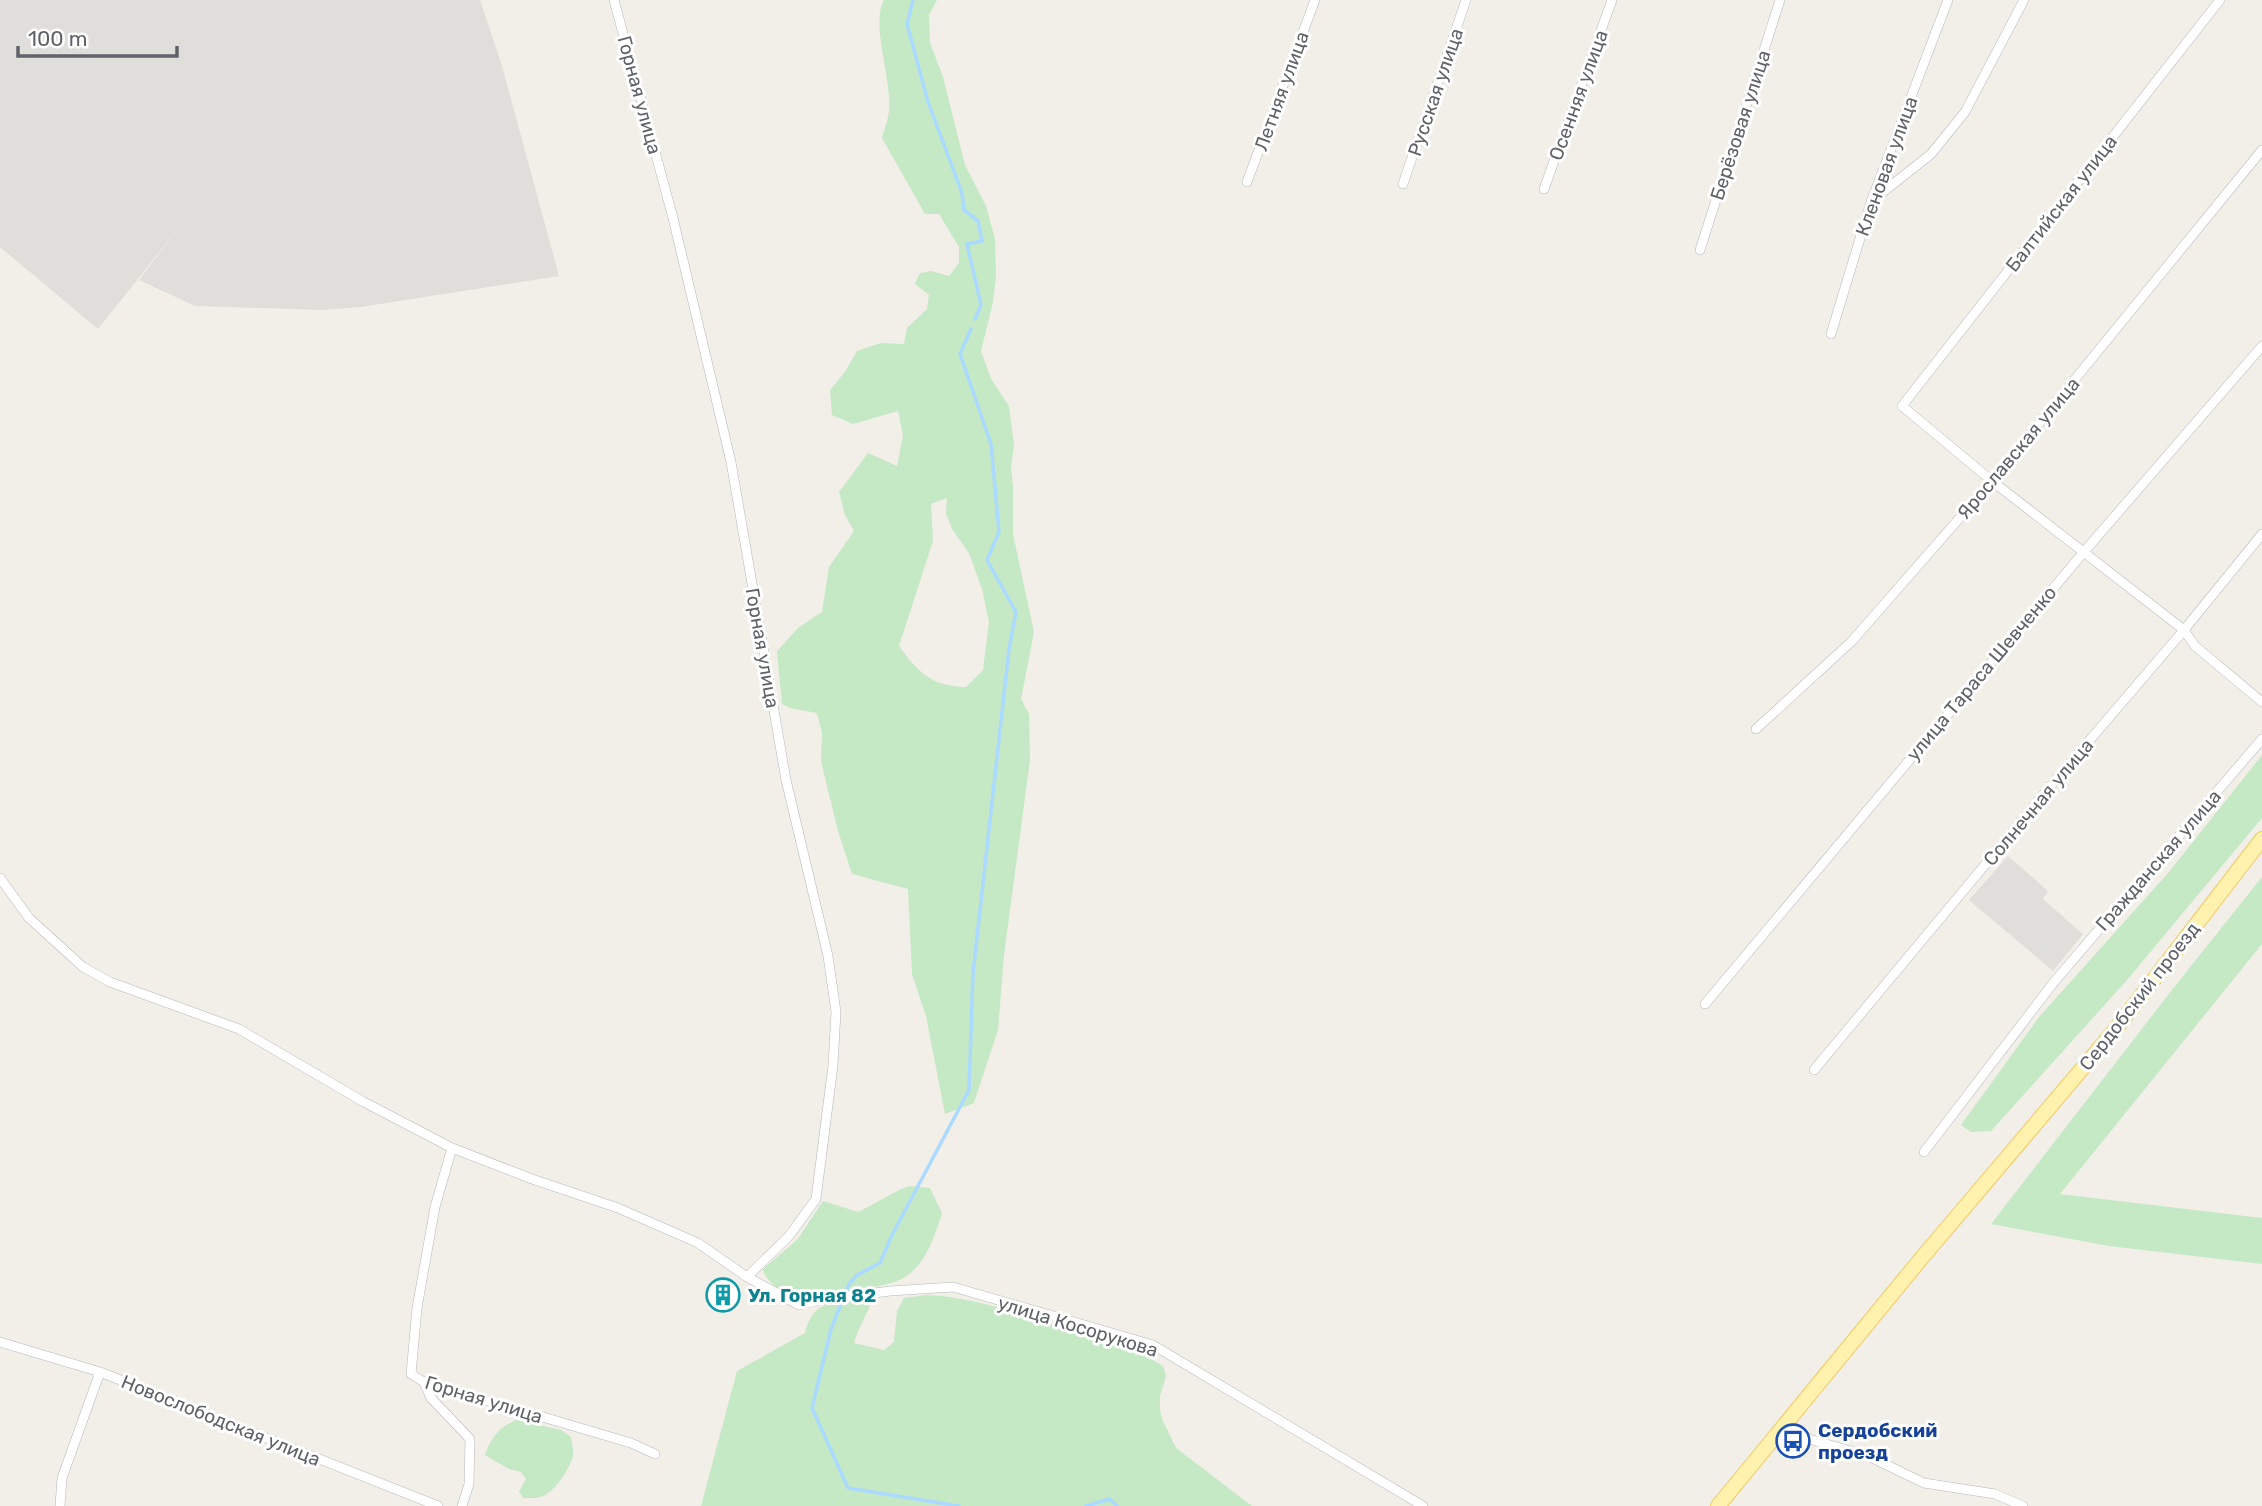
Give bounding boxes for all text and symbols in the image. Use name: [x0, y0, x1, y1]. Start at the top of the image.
scale bar: [18, 14, 177, 58]
street label: Русская улица: [1403, 25, 1468, 159]
text: 100 m: [28, 26, 87, 51]
street label: Осенняя улица: [1544, 27, 1613, 164]
street label: Летняя улица: [1249, 28, 1314, 154]
street label: Горная улица: [613, 33, 666, 157]
street label: Берёзовая улица: [1705, 47, 1776, 203]
street label: Кленовая улица: [1851, 93, 1922, 239]
street label: Балтийская улица: [2001, 130, 2122, 276]
street label: Ярославская улица: [1952, 373, 2084, 524]
street label: улица Тараса Шевченко: [1902, 581, 2061, 765]
street label: Горная улица: [741, 586, 784, 710]
street label: Солнечная улица: [1979, 734, 2098, 871]
street label: Гражданская улица: [2091, 785, 2226, 936]
street label: Сердобский проезд: [2074, 918, 2204, 1075]
building icon: Ул. Горная 82: [704, 1276, 742, 1314]
place label: Ул. Горная 82: [748, 1284, 876, 1307]
street label: улица Косорукова: [995, 1291, 1161, 1362]
street label: Новослободская улица: [118, 1370, 324, 1471]
street label: Горная улица: [422, 1371, 545, 1428]
place label: Сердобский проезд: [1818, 1419, 1937, 1464]
bus stop icon: Сердобский проезд: [1774, 1422, 1812, 1460]

